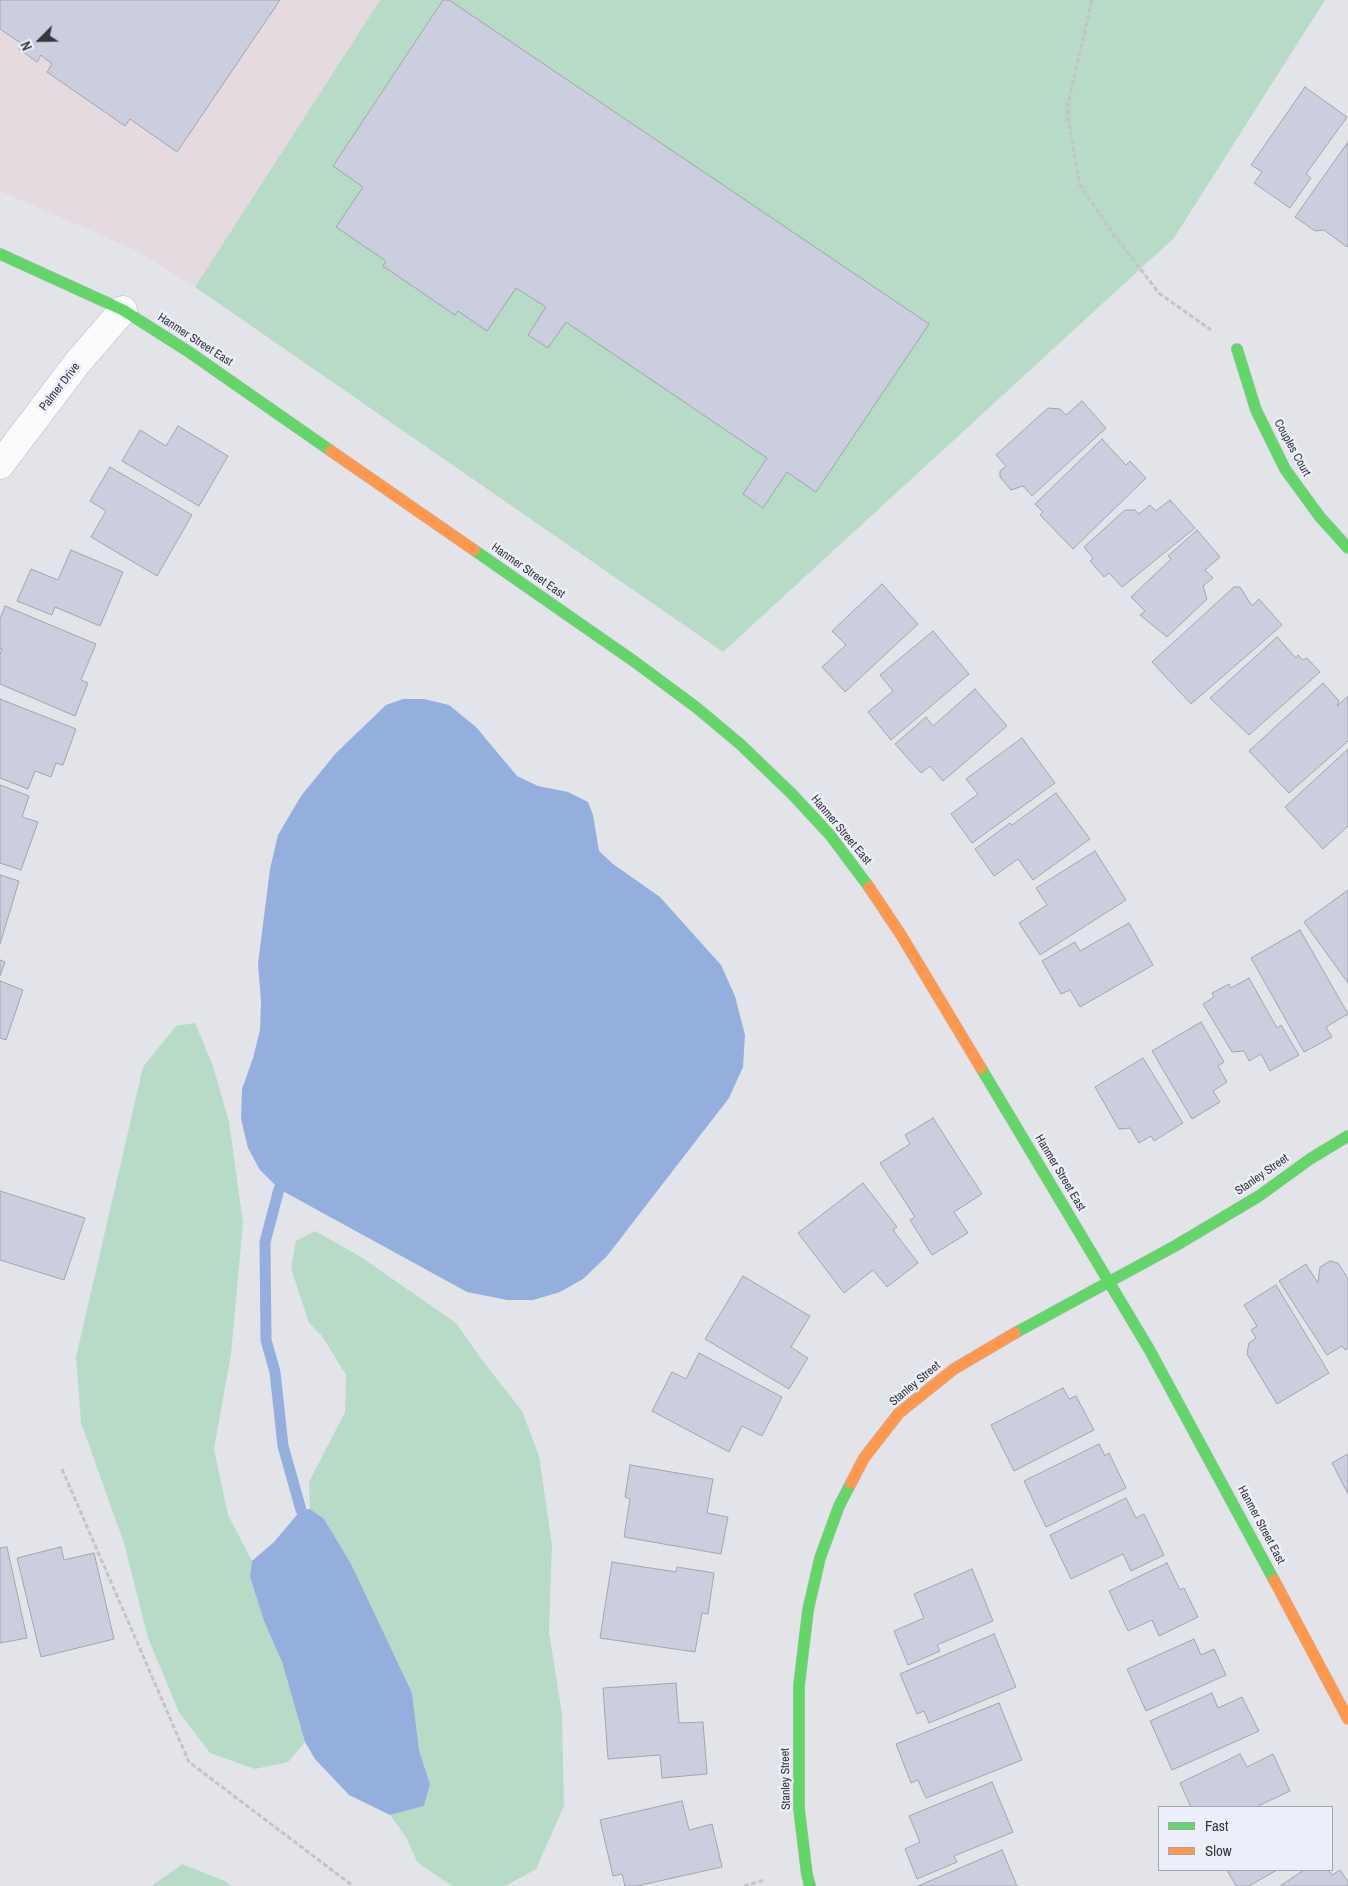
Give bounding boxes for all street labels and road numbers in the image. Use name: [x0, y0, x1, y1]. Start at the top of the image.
street label: Hanmer Street East: [155, 310, 235, 370]
street label: Palmer Drive: [37, 360, 83, 414]
street label: Couples Court: [1270, 417, 1314, 479]
street label: Hanmer Street East: [488, 540, 568, 602]
street label: Hanmer Street East: [808, 792, 874, 868]
street label: Hanmer Street East: [1032, 1132, 1088, 1214]
street label: Stanley Street: [1233, 1151, 1291, 1199]
street label: Stanley Street: [887, 1359, 943, 1409]
street label: Hanmer Street East: [1234, 1483, 1288, 1567]
street label: Stanley Street: [778, 1748, 794, 1810]

